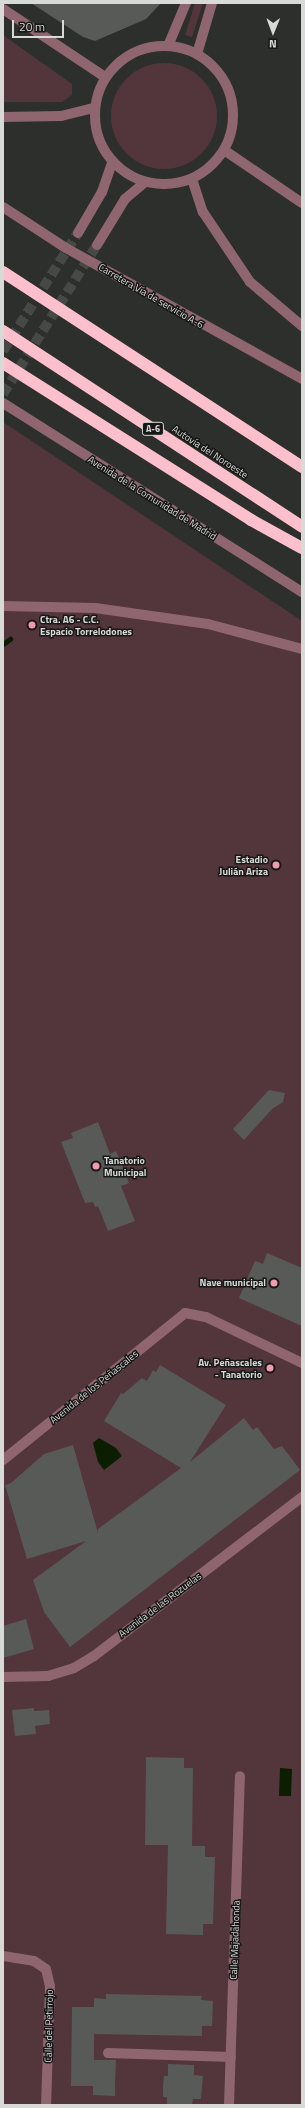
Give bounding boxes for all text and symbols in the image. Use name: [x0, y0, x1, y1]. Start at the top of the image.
scale bar: [14, 12, 66, 38]
north arrow: [253, 12, 293, 52]
text: 20 m: [19, 17, 45, 36]
text: N: [269, 36, 277, 52]
street label: Carretera Vía de servicio A-6: [96, 261, 206, 331]
road number: A-6: [141, 422, 165, 436]
street label: Autovía del Noroeste: [170, 423, 250, 481]
street label: Avenida de la Comunidad de Madrid: [85, 453, 219, 543]
place label: Ctra. A6 - C.C. Espacio Torrelodones: [40, 613, 132, 636]
marker: Ctra. A6 - C.C. Espacio Torrelodones: [27, 620, 37, 630]
place label: Estadio Julián Ariza: [219, 853, 268, 876]
marker: Estadio Julián Ariza: [271, 860, 281, 870]
place label: Tanatorio Municipal: [104, 1154, 147, 1178]
marker: Tanatorio Municipal: [91, 1161, 101, 1171]
place label: Nave municipal: [199, 1277, 266, 1289]
marker: Nave municipal: [269, 1278, 279, 1288]
street label: Avenida de los Peñascales: [48, 1348, 140, 1426]
place label: Av. Peñascales - Tanatorio: [198, 1356, 262, 1380]
marker: Av. Peñascales - Tanatorio: [265, 1363, 275, 1373]
street label: Avenida de las Rozuelas: [116, 1570, 204, 1640]
street label: Calle Majadahonda: [228, 1900, 242, 1980]
street label: Calle del Petirrojo: [42, 1989, 56, 2063]

